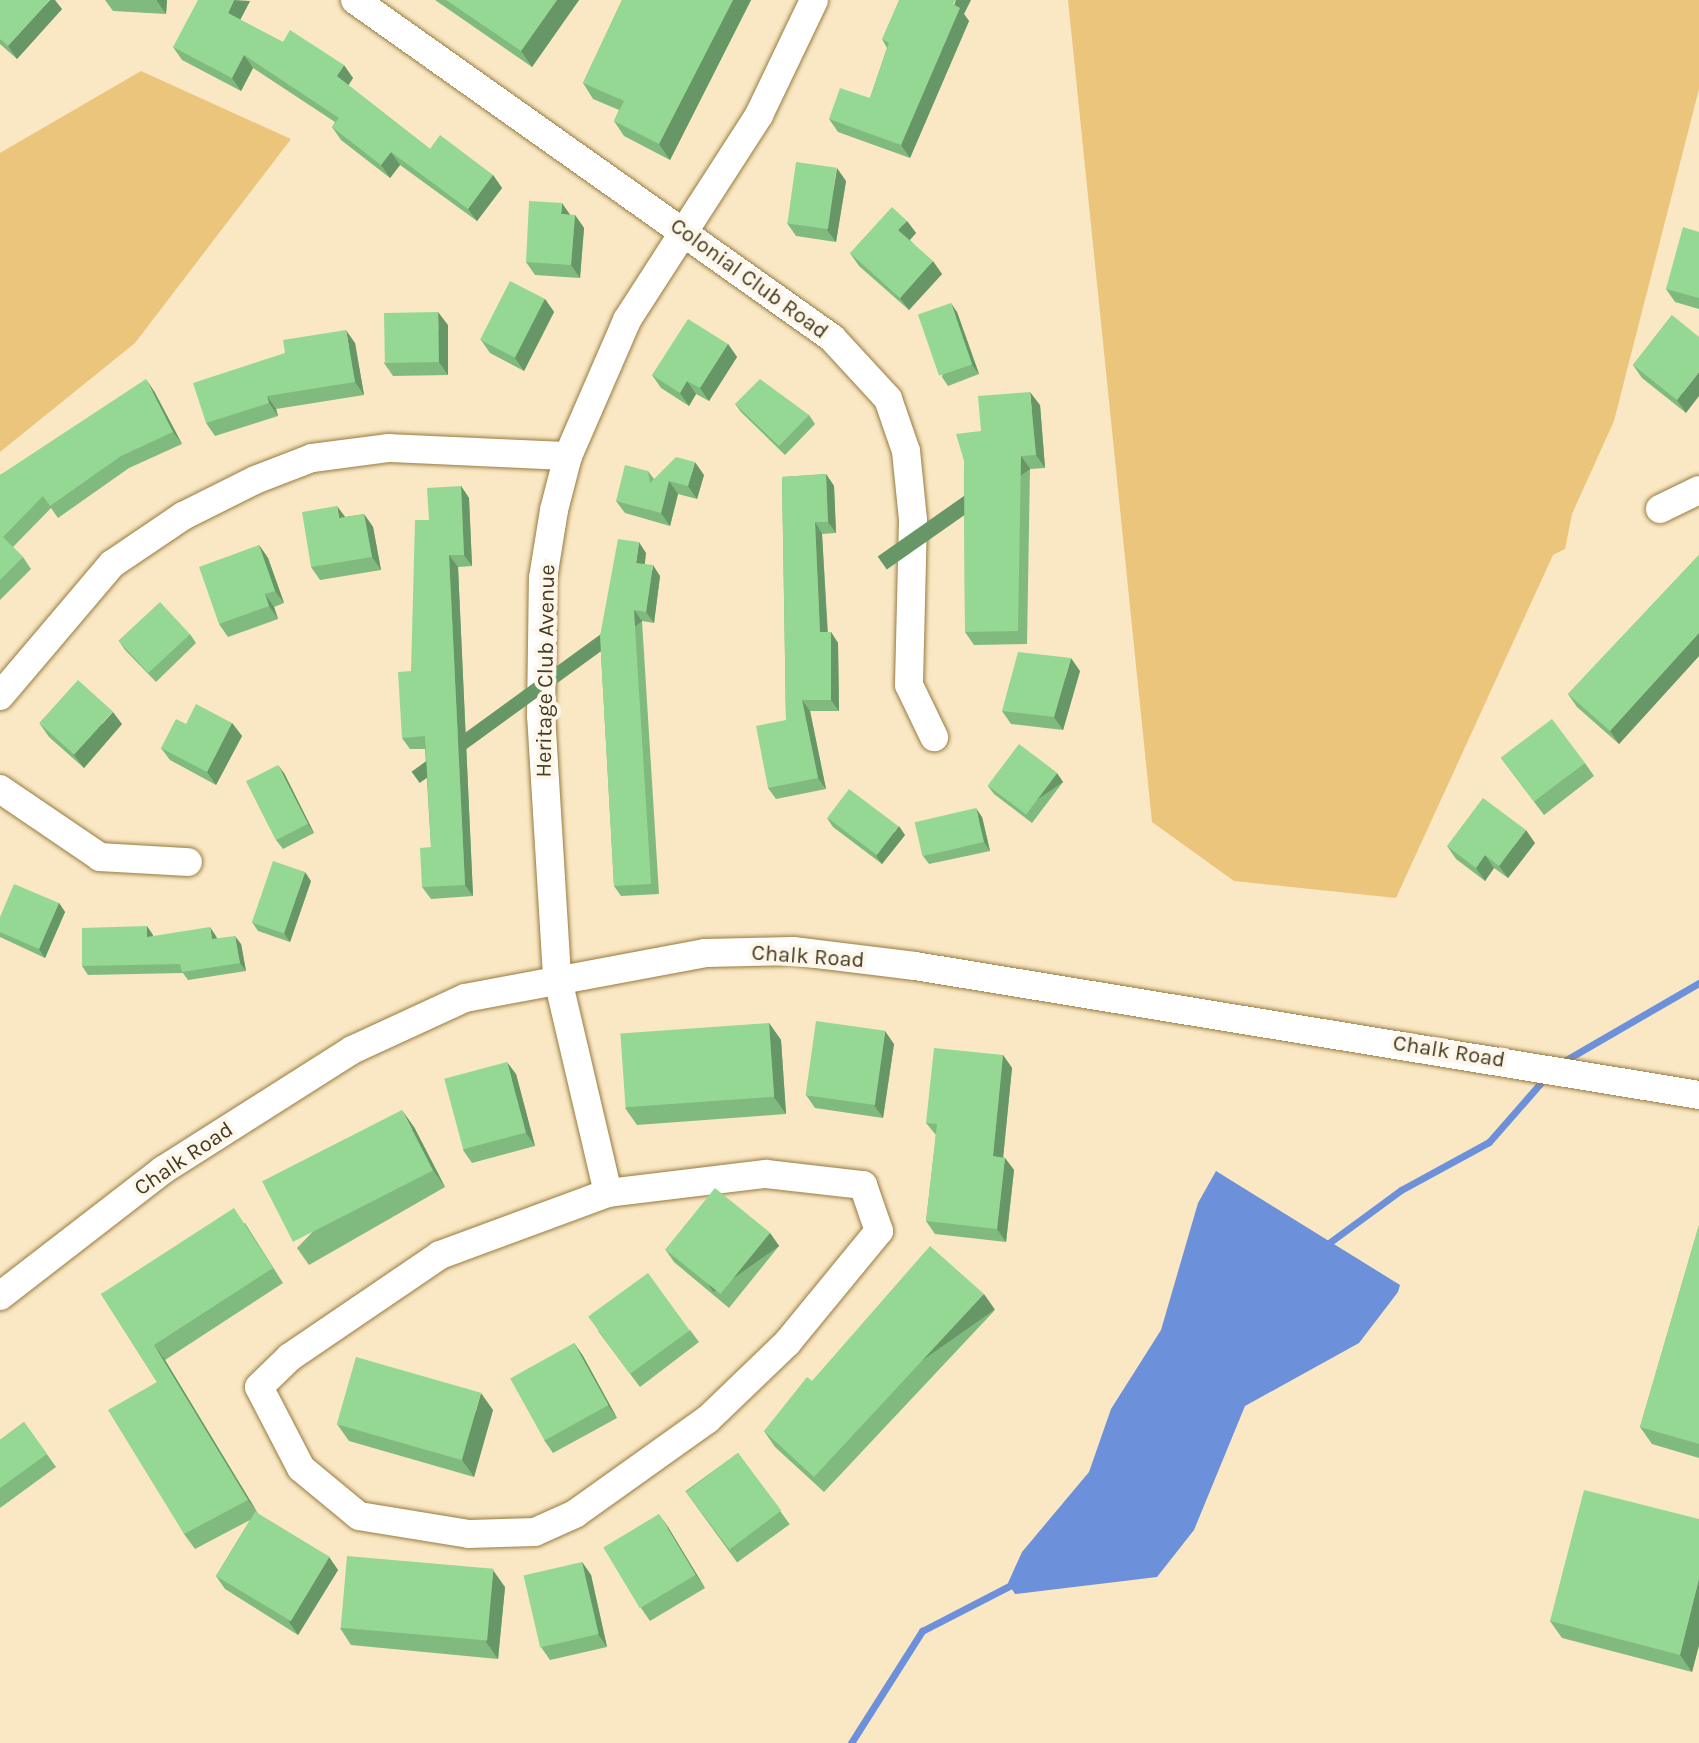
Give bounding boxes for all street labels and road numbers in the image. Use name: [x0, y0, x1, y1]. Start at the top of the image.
street label: Colonial Club Road: [665, 213, 833, 345]
street label: Heritage Club Avenue: [531, 564, 561, 778]
street label: Chalk Road: [751, 940, 865, 974]
street label: Chalk Road: [1391, 1030, 1507, 1074]
street label: Chalk Road: [130, 1116, 238, 1202]

